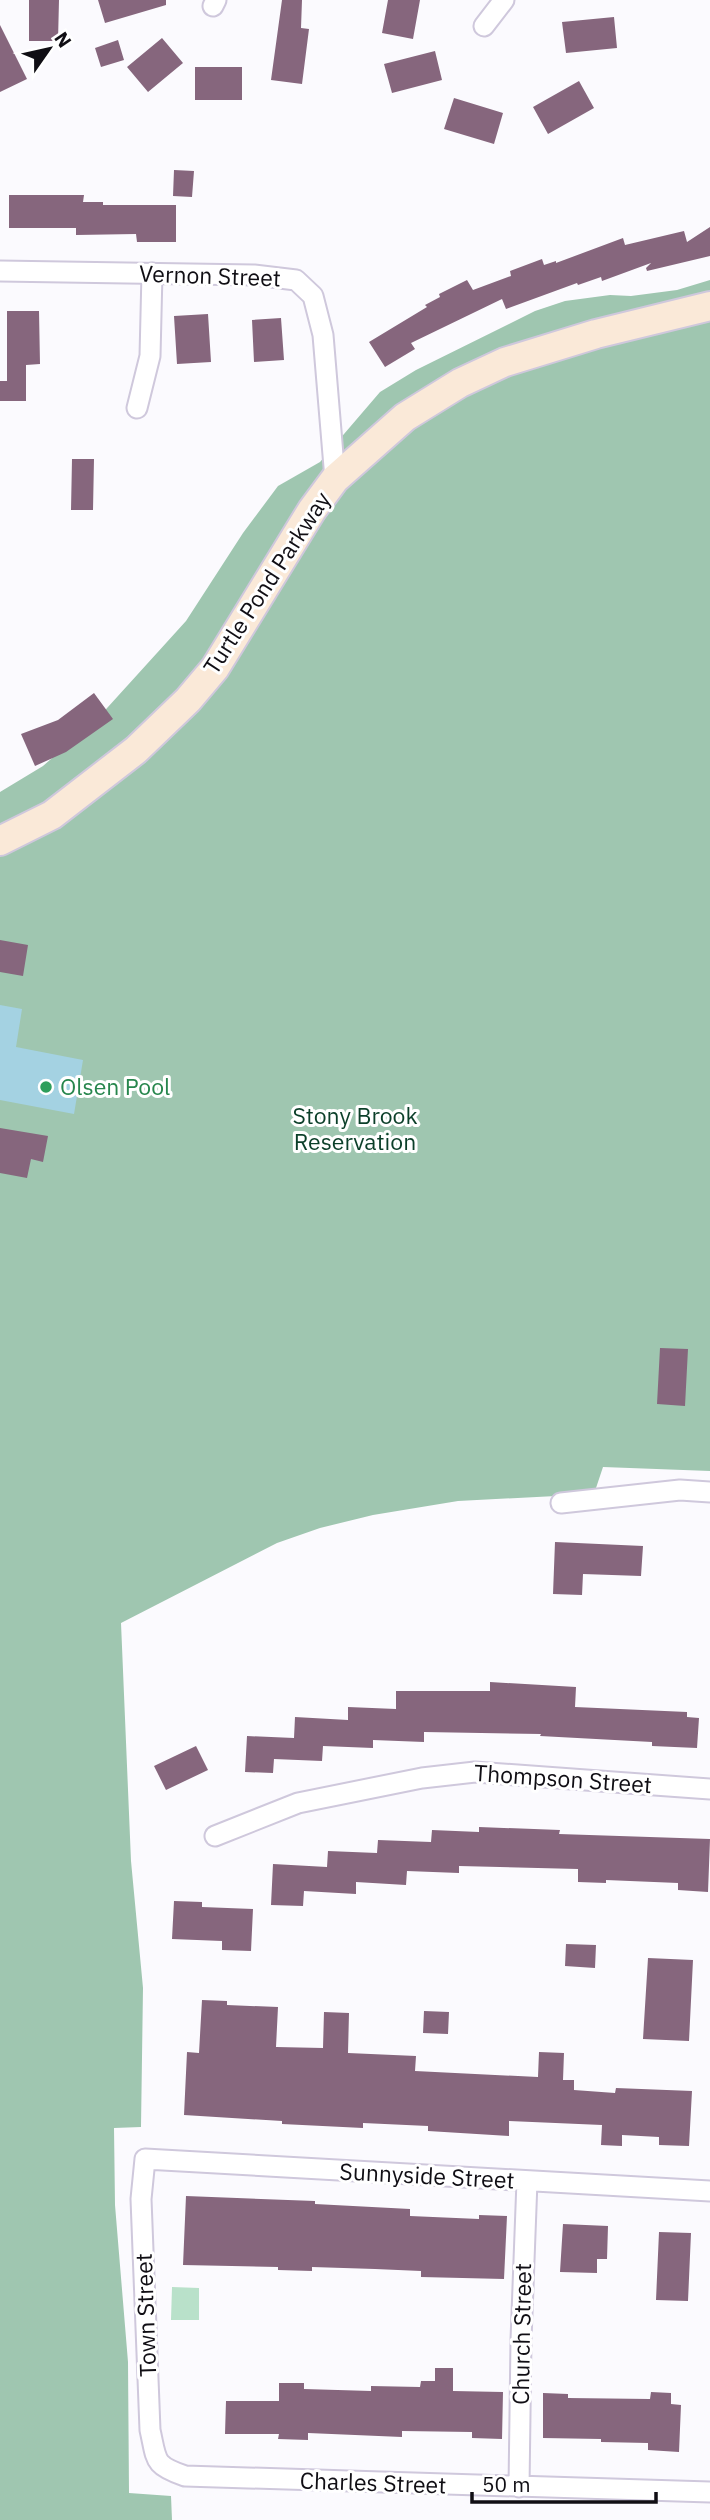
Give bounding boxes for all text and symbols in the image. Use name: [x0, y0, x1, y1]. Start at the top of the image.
north arrow: [14, 14, 84, 84]
text: N: [49, 27, 77, 52]
street label: Vernon Street: [139, 258, 281, 292]
street label: Turtle Pond Parkway: [196, 485, 337, 679]
place label: Olsen Pool: [60, 1071, 170, 1101]
marker: Olsen Pool: [38, 1079, 54, 1095]
park label: Stony Brook Reservation: [292, 1100, 418, 1156]
street label: Thompson Street: [473, 1757, 653, 1799]
street label: Sunnyside Street: [339, 2155, 515, 2195]
street label: Town Street: [128, 2253, 162, 2377]
street label: Church Street: [505, 2263, 537, 2405]
scale bar: [472, 2460, 656, 2504]
street label: Charles Street: [299, 2464, 447, 2500]
text: 50 m: [482, 2470, 531, 2498]

